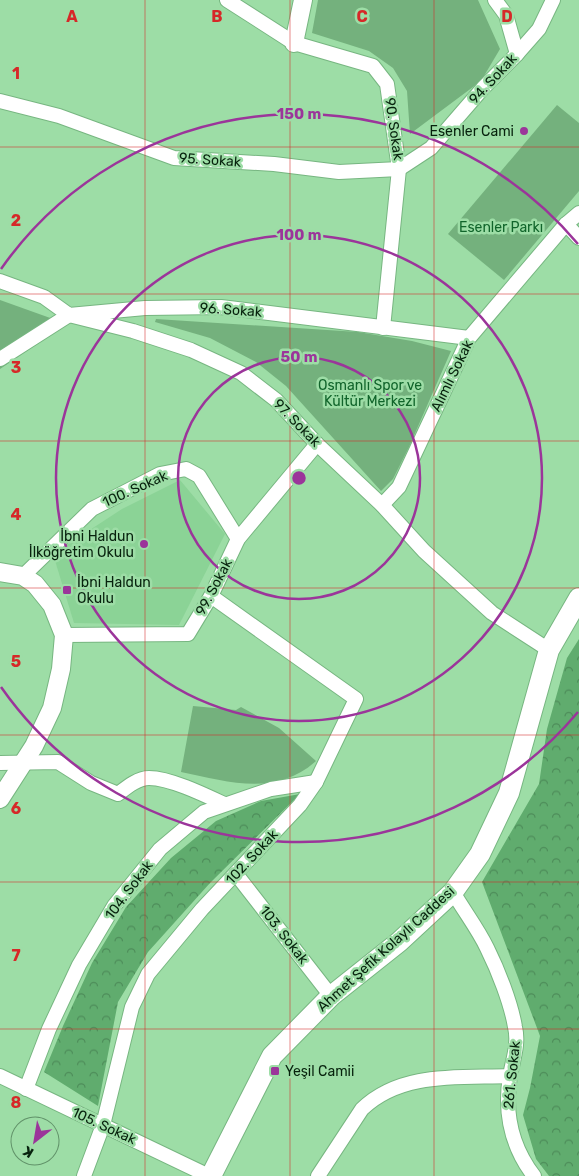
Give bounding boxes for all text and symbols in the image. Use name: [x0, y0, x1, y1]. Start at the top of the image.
text: A: [66, 7, 78, 26]
text: B: [211, 7, 223, 26]
text: C: [356, 7, 368, 26]
text: D: [501, 7, 513, 26]
street label: 94. Sokak: [466, 50, 521, 108]
text: 1: [12, 64, 20, 83]
street label: 90. Sokak: [381, 97, 407, 162]
text: 150 m: [277, 105, 321, 123]
place label: Esenler Cami: [429, 123, 514, 140]
marker: Esenler Cami: [518, 125, 530, 137]
street label: 95. Sokak: [178, 149, 242, 171]
text: 2: [11, 211, 21, 230]
park label: Esenler Parkı: [459, 219, 543, 236]
text: 100 m: [277, 226, 321, 244]
street label: 96. Sokak: [199, 299, 263, 321]
street label: Alımlı Sokak: [427, 337, 477, 415]
text: 50 m: [281, 348, 317, 366]
text: 3: [11, 358, 21, 377]
park label: Osmanlı Spor ve Kültür Merkezi: [318, 377, 422, 410]
street label: 97. Sokak: [270, 395, 325, 451]
street label: 100. Sokak: [100, 467, 171, 511]
centre of rings: [290, 469, 308, 487]
text: 4: [11, 505, 22, 524]
place label: İbni Haldun İlköğretim Okulu: [29, 528, 134, 561]
marker: İbni Haldun İlköğretim Okulu: [138, 538, 150, 550]
street label: 99. Sokak: [192, 555, 236, 618]
place label: İbni Haldun Okulu: [77, 574, 151, 607]
marker: İbni Haldun Okulu: [61, 584, 73, 596]
text: 5: [11, 652, 21, 671]
text: 6: [11, 799, 21, 818]
street label: 102. Sokak: [222, 825, 282, 888]
street label: 104. Sokak: [101, 857, 157, 923]
street label: Ahmet Şefik Kolaylı Caddesi: [314, 883, 458, 1015]
street label: 103. Sokak: [256, 903, 312, 968]
text: 7: [11, 946, 21, 965]
street label: 261. Sokak: [500, 1040, 524, 1110]
place label: Yeşil Camii: [285, 1063, 354, 1080]
marker: Yeşil Camii: [269, 1065, 281, 1077]
text: 8: [11, 1093, 22, 1112]
street label: 105. Sokak: [69, 1104, 139, 1149]
north arrow: [10, 1116, 60, 1166]
text: K: [20, 1142, 37, 1161]

